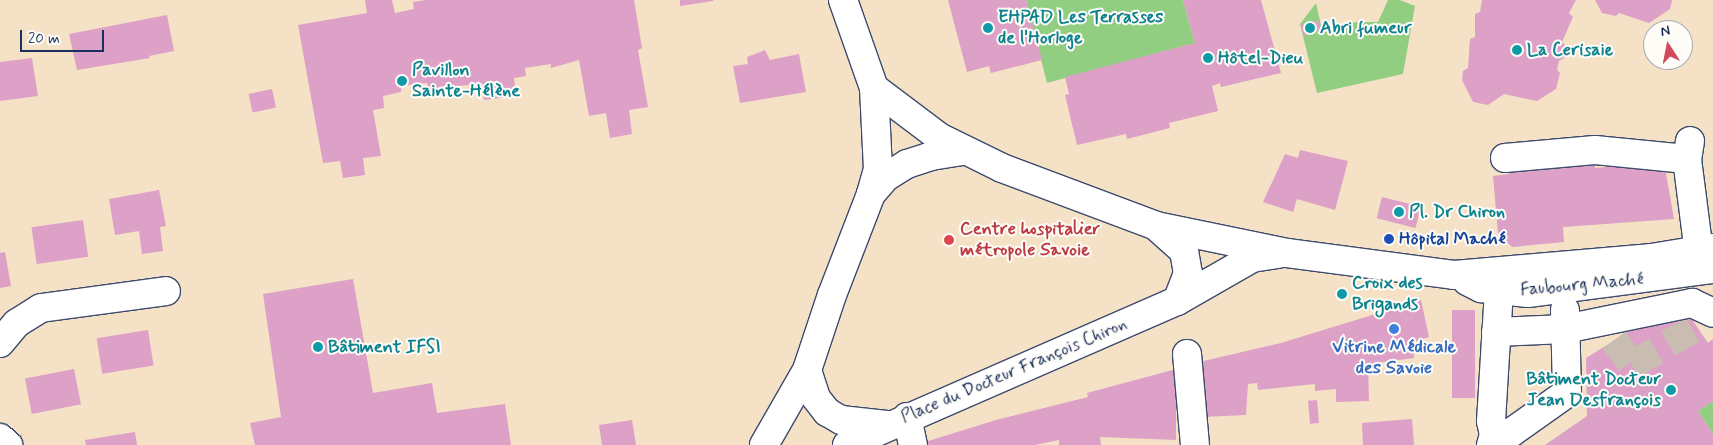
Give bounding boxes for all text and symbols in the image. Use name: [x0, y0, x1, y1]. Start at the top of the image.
place label: EHPAD Les Terrasses de l'Horloge: [998, 7, 1163, 50]
place label: Abri fumeur: [1320, 17, 1417, 39]
scale bar: [22, 20, 106, 52]
north arrow: [1643, 20, 1693, 70]
marker: EHPAD Les Terrasses de l'Horloge: [982, 22, 994, 34]
marker: Abri fumeur: [1304, 22, 1316, 34]
text: N: [1659, 22, 1672, 41]
text: 20 m: [28, 29, 60, 49]
place label: La Cerisaie: [1527, 39, 1616, 61]
marker: La Cerisaie: [1511, 44, 1523, 56]
place label: Hôtel-Dieu: [1218, 47, 1303, 69]
marker: Hôtel-Dieu: [1202, 52, 1214, 64]
place label: Pavillon Sainte-Hélène: [412, 60, 520, 102]
marker: Pavillon Sainte-Hélène: [396, 75, 408, 87]
place label: Pl. Dr Chiron: [1409, 201, 1507, 223]
marker: Pl. Dr Chiron: [1393, 206, 1405, 218]
place label: Centre hospitalier métropole Savoie: [960, 219, 1100, 262]
place label: Hôpital Maché: [1399, 228, 1504, 250]
marker: Centre hospitalier métropole Savoie: [942, 233, 956, 247]
marker: Hôpital Maché: [1383, 233, 1395, 245]
street label: Faubourg Maché: [1520, 269, 1644, 301]
place label: Croix des Brigands: [1352, 273, 1424, 316]
marker: Croix des Brigands: [1336, 288, 1348, 300]
street label: Place du Docteur François Chiron: [895, 312, 1133, 430]
marker: Vitrine Médicale des Savoie: [1388, 323, 1400, 335]
place label: Bâtiment IFSI: [328, 336, 445, 358]
place label: Vitrine Médicale des Savoie: [1333, 337, 1455, 379]
marker: Bâtiment IFSI: [312, 341, 324, 353]
place label: Bâtiment Docteur Jean Desfrançois: [1526, 369, 1661, 412]
marker: Bâtiment Docteur Jean Desfrançois: [1665, 384, 1677, 396]

